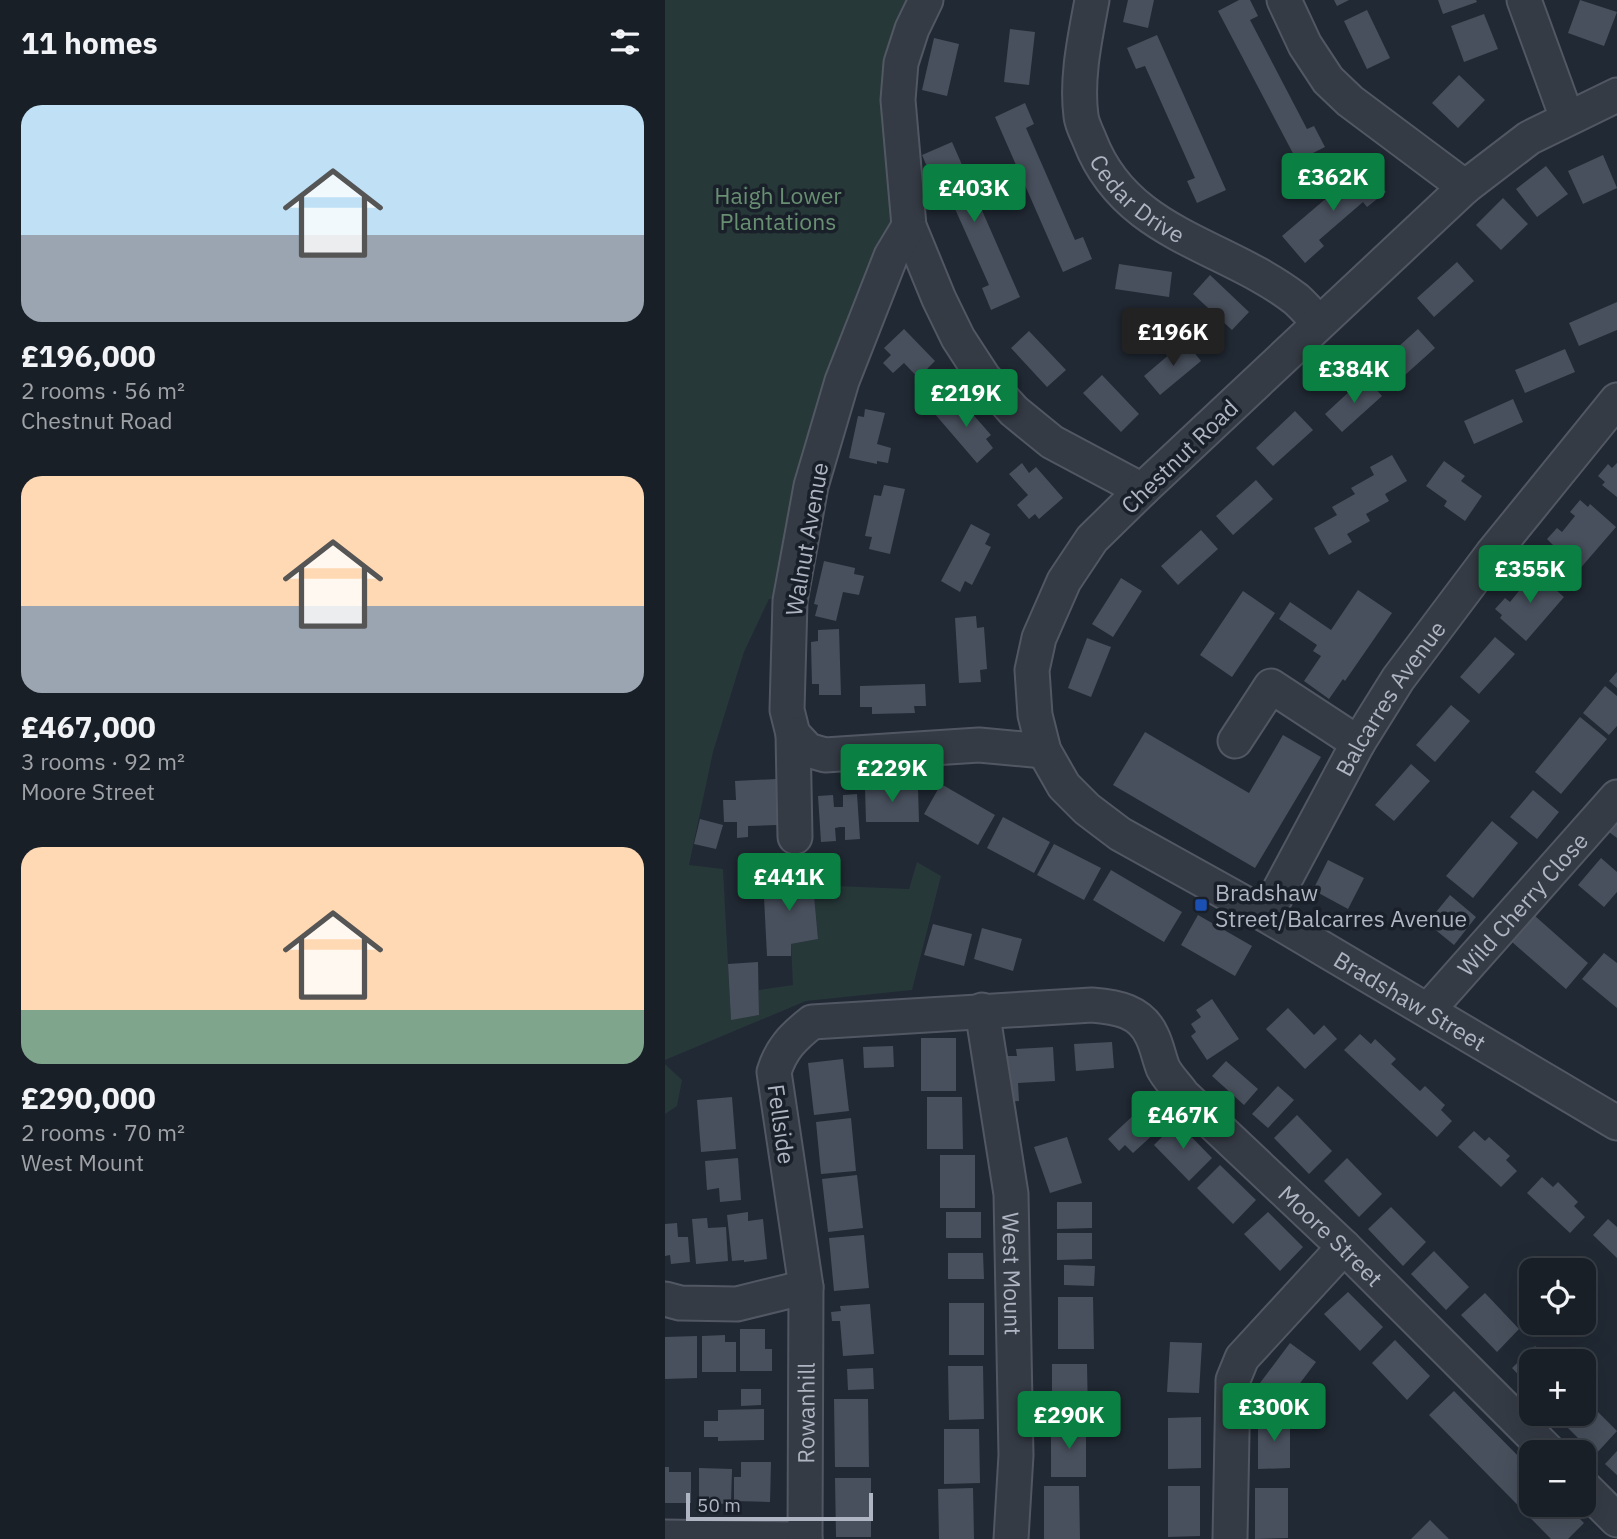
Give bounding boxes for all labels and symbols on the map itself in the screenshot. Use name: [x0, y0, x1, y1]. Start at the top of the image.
street label: Cedar Drive: [1083, 149, 1190, 249]
pin: £362K: [1284, 154, 1382, 213]
pin: £403K: [925, 164, 1023, 224]
park label: Haigh Lower Plantations: [714, 180, 842, 236]
pin: £196K: [1124, 308, 1222, 368]
pin: £384K: [1305, 346, 1403, 405]
pin: £219K: [917, 370, 1015, 429]
street label: Chestnut Road: [1114, 393, 1244, 519]
street label: Walnut Avenue: [778, 460, 834, 618]
pin: £355K: [1481, 546, 1579, 605]
street label: Balcarres Avenue: [1328, 614, 1452, 781]
pin: £229K: [843, 744, 941, 804]
street label: Wild Cherry Close: [1450, 826, 1594, 982]
pin: £441K: [740, 853, 838, 913]
place label: Bradshaw Street/Balcarres Avenue: [1215, 877, 1467, 933]
marker: Bradshaw Street/Balcarres Avenue: [1193, 897, 1209, 913]
street label: Bradshaw Street: [1329, 944, 1492, 1057]
street label: Fellside: [762, 1082, 802, 1166]
pin: £467K: [1134, 1092, 1232, 1151]
street label: Moore Street: [1272, 1178, 1390, 1293]
street label: West Mount: [996, 1212, 1029, 1336]
street label: Rowanhill: [790, 1362, 821, 1464]
pin: £300K: [1225, 1384, 1323, 1443]
pin: £290K: [1020, 1392, 1118, 1451]
scale bar: [686, 1490, 873, 1522]

